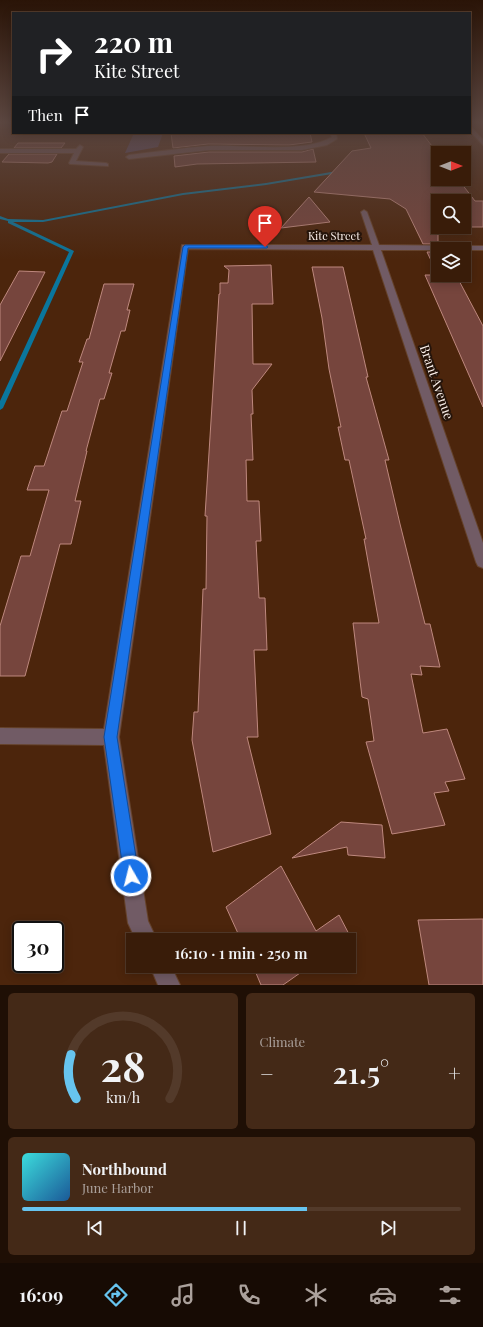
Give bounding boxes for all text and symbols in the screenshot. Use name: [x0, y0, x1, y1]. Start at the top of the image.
text: 220 m: [94, 23, 173, 60]
icon: right: [28, 28, 80, 80]
text: Kite Street: [94, 59, 179, 83]
icon: arrive: [71, 104, 93, 126]
text: Then: [28, 105, 63, 125]
north arrow: [431, 146, 471, 186]
map controls: [431, 146, 471, 282]
button: search: [431, 194, 471, 234]
pin: [248, 206, 282, 247]
icon: arrive: [254, 212, 276, 234]
street label: Kite Street: [308, 228, 360, 243]
button: layers: [431, 242, 471, 282]
street label: Brant Avenue: [417, 342, 458, 422]
position arrow: [110, 855, 152, 897]
speed limit sign: 30: [12, 921, 64, 973]
text: 16:10 · 1 min · 250 m: [174, 943, 308, 963]
text: Climate: [260, 1033, 305, 1050]
text: 28: [100, 1037, 145, 1092]
text: 21.5°: [332, 1052, 389, 1092]
text: −: [260, 1058, 274, 1088]
text: +: [448, 1058, 461, 1088]
text: km/h: [106, 1088, 140, 1107]
text: Northbound: [82, 1159, 167, 1179]
text: June Harbor: [82, 1179, 153, 1196]
icon: previous: [84, 1217, 106, 1239]
icon: pause: [230, 1217, 252, 1239]
icon: next: [377, 1217, 399, 1239]
icon: directions: [102, 1281, 130, 1309]
icon: music: [169, 1281, 197, 1309]
icon: phone: [235, 1281, 263, 1309]
icon: climate: [302, 1281, 330, 1309]
icon: car: [369, 1281, 397, 1309]
icon: filters: [436, 1281, 464, 1309]
text: 16:09: [19, 1283, 63, 1307]

